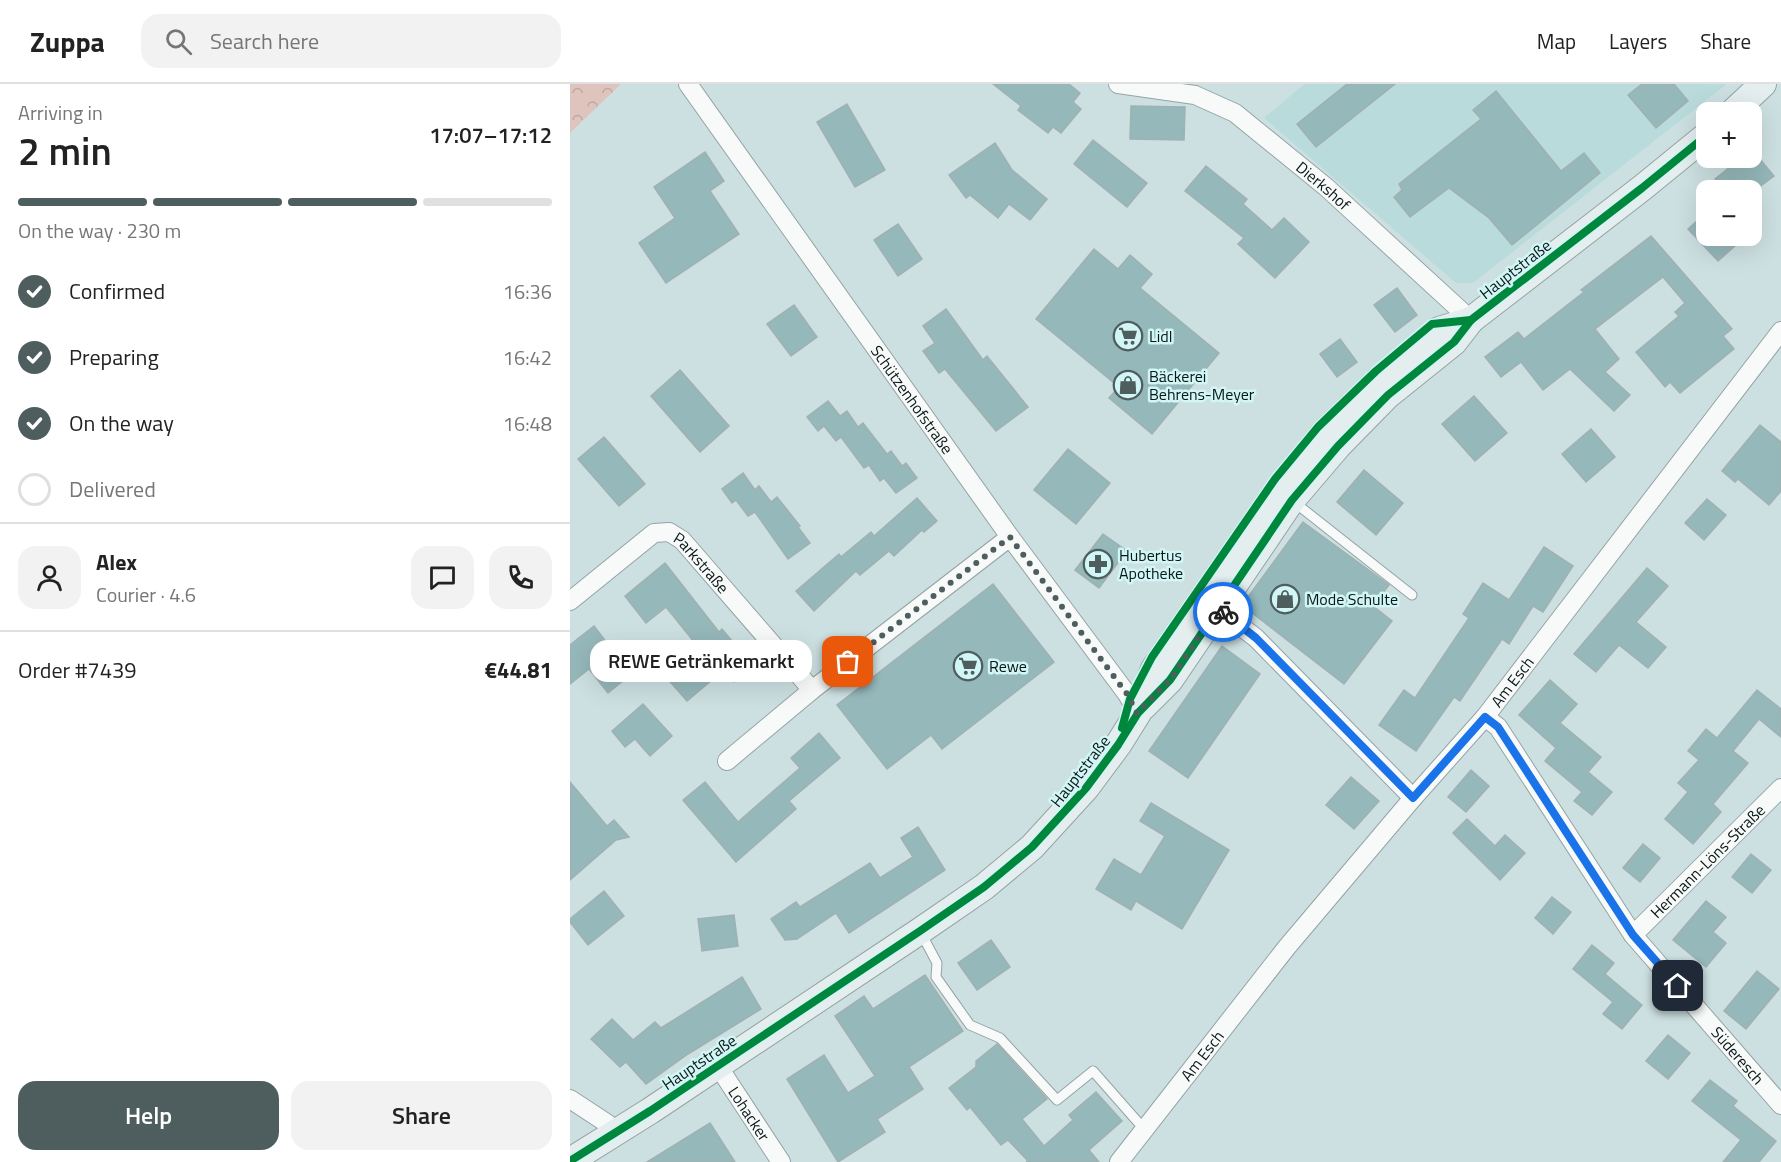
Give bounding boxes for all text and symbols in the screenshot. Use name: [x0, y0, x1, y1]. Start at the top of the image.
search box: [141, 14, 561, 68]
text: Zuppa: [30, 20, 105, 63]
text: Search here: [210, 24, 319, 58]
icon: search: [162, 25, 195, 58]
text: Map: [1537, 25, 1576, 57]
text: Layers: [1609, 25, 1667, 57]
text: Share: [1700, 25, 1751, 57]
text: Arriving in: [18, 97, 103, 128]
map controls: [1696, 102, 1762, 246]
button: +: [1696, 102, 1762, 168]
text: 17:07–17:12: [429, 118, 552, 152]
text: 2 min: [18, 121, 112, 180]
street label: Dierkshof: [1291, 155, 1356, 216]
button: −: [1696, 180, 1762, 246]
text: On the way · 230 m: [18, 215, 181, 246]
street label: Hauptstraße: [1474, 233, 1556, 305]
text: Confirmed: [69, 274, 165, 308]
icon: check: [18, 275, 51, 308]
text: 16:36: [503, 276, 552, 307]
supermarket icon: Lidl: [1112, 320, 1144, 352]
place label: Lidl: [1149, 324, 1172, 348]
text: Preparing: [69, 340, 159, 374]
street label: Schützenhofstraße: [865, 340, 959, 459]
icon: check: [18, 341, 51, 374]
text: 16:42: [503, 342, 552, 373]
place label: Bäckerei Behrens-Meyer: [1149, 364, 1255, 406]
shop icon: Bäckerei Behrens-Meyer: [1112, 369, 1144, 401]
text: On the way: [69, 406, 174, 440]
icon: check: [18, 407, 51, 440]
text: 16:48: [503, 408, 552, 439]
text: Delivered: [69, 472, 156, 506]
street label: Parkstraße: [669, 526, 735, 598]
place label: Hubertus Apotheke: [1119, 543, 1183, 585]
text: Alex: [96, 545, 137, 579]
button: person: [18, 546, 81, 609]
button: chat: [411, 546, 474, 609]
button: phone: [489, 546, 552, 609]
pharmacy icon: Hubertus Apotheke: [1082, 548, 1114, 580]
text: Courier · 4.6: [96, 579, 196, 610]
courier: [1193, 582, 1253, 642]
shop icon: Mode Schulte: [1269, 583, 1301, 615]
place label: Mode Schulte: [1306, 587, 1398, 611]
icon: bike: [1207, 596, 1240, 629]
pin: [822, 636, 873, 687]
callout: REWE Getränkemarkt: [590, 641, 812, 683]
text: REWE Getränkemarkt: [608, 645, 794, 676]
icon: bag: [831, 645, 864, 678]
supermarket icon: Rewe: [952, 650, 984, 682]
street label: Am Esch: [1485, 651, 1539, 712]
text: Order #7439: [18, 653, 137, 687]
text: €44.81: [485, 653, 552, 687]
place label: Rewe: [989, 654, 1027, 678]
street label: Hauptstraße: [1044, 730, 1116, 812]
street label: Hermann-Löns-Straße: [1645, 798, 1770, 924]
pin: [1652, 960, 1703, 1011]
icon: home: [1661, 969, 1694, 1002]
street label: Süderesch: [1706, 1021, 1770, 1090]
street label: Am Esch: [1175, 1025, 1230, 1086]
street label: Hauptstraße: [657, 1028, 741, 1096]
button: Help: [18, 1081, 279, 1150]
button: Share: [291, 1081, 552, 1150]
street label: Lohacker: [723, 1082, 776, 1146]

